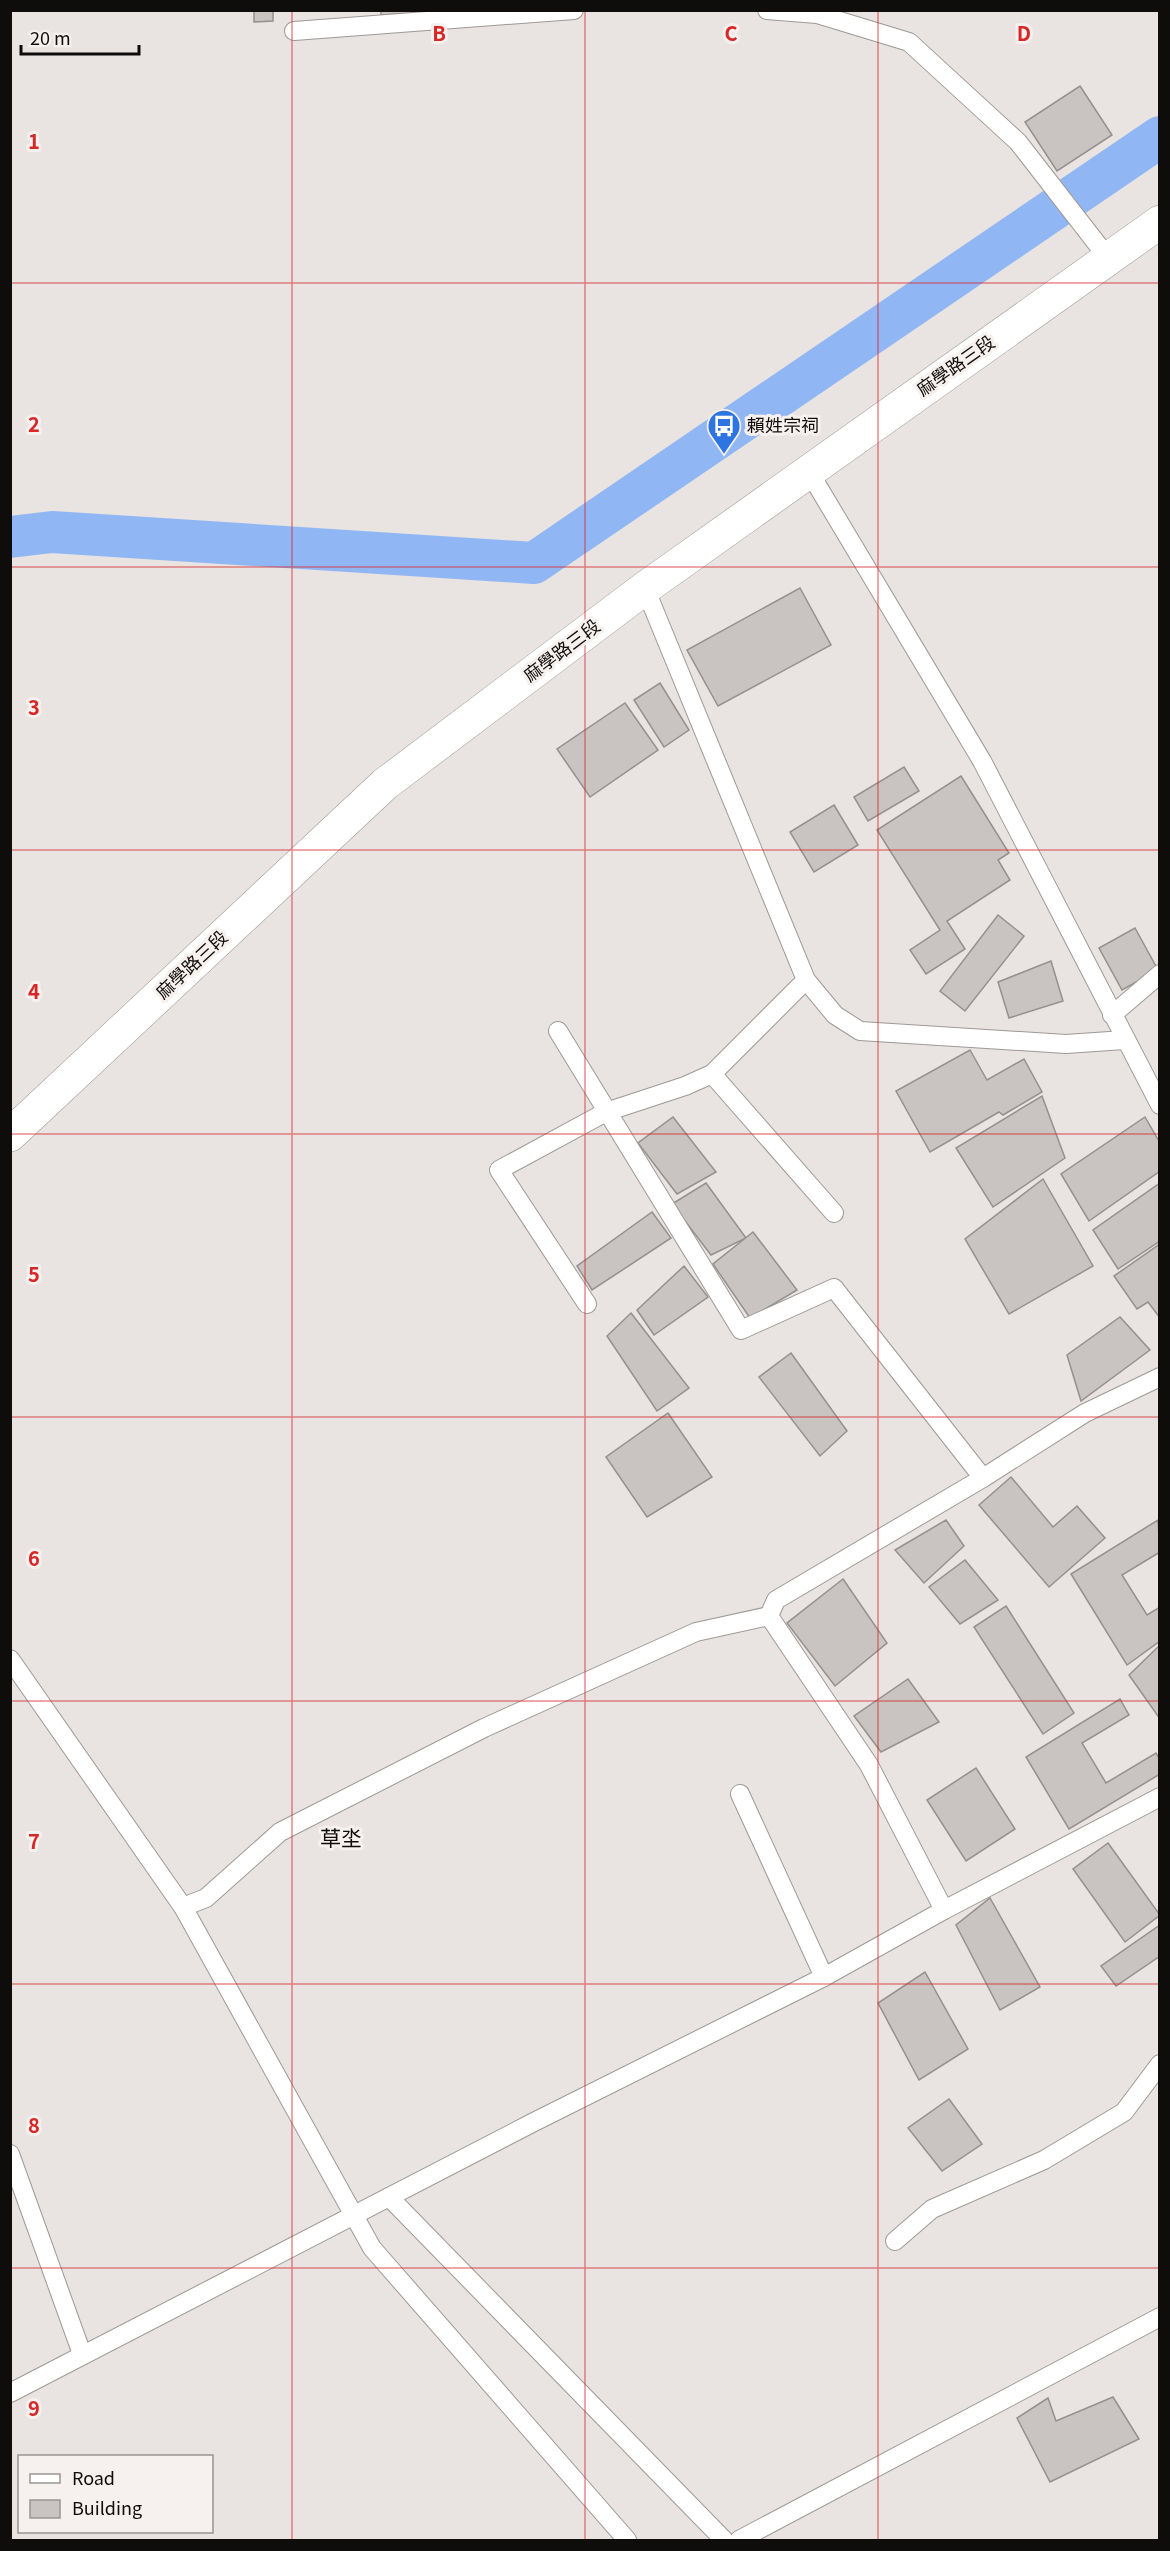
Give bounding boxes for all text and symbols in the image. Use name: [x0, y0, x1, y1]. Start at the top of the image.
scale bar: [21, 18, 140, 56]
text: B: [432, 18, 446, 47]
text: C: [724, 18, 738, 47]
text: D: [1017, 18, 1031, 47]
text: 20 m: [30, 24, 71, 50]
text: 1: [28, 126, 40, 155]
street label: 麻學路三段: [911, 328, 999, 401]
bus stop icon: 賴姓宗祠: [706, 408, 742, 455]
text: 2: [28, 409, 40, 438]
place label: 賴姓宗祠: [747, 411, 819, 437]
street label: 麻學路三段: [517, 612, 605, 687]
text: 3: [28, 692, 40, 721]
street label: 麻學路三段: [149, 923, 232, 1004]
text: 4: [28, 976, 40, 1005]
text: 5: [28, 1259, 40, 1288]
text: 6: [28, 1543, 40, 1572]
district label: 草坔: [320, 1822, 362, 1852]
text: 7: [28, 1826, 40, 1855]
text: 8: [28, 2110, 40, 2139]
text: 9: [28, 2393, 40, 2422]
legend: [18, 2455, 213, 2533]
text: Road: [72, 2464, 115, 2490]
text: Building: [72, 2494, 142, 2520]

